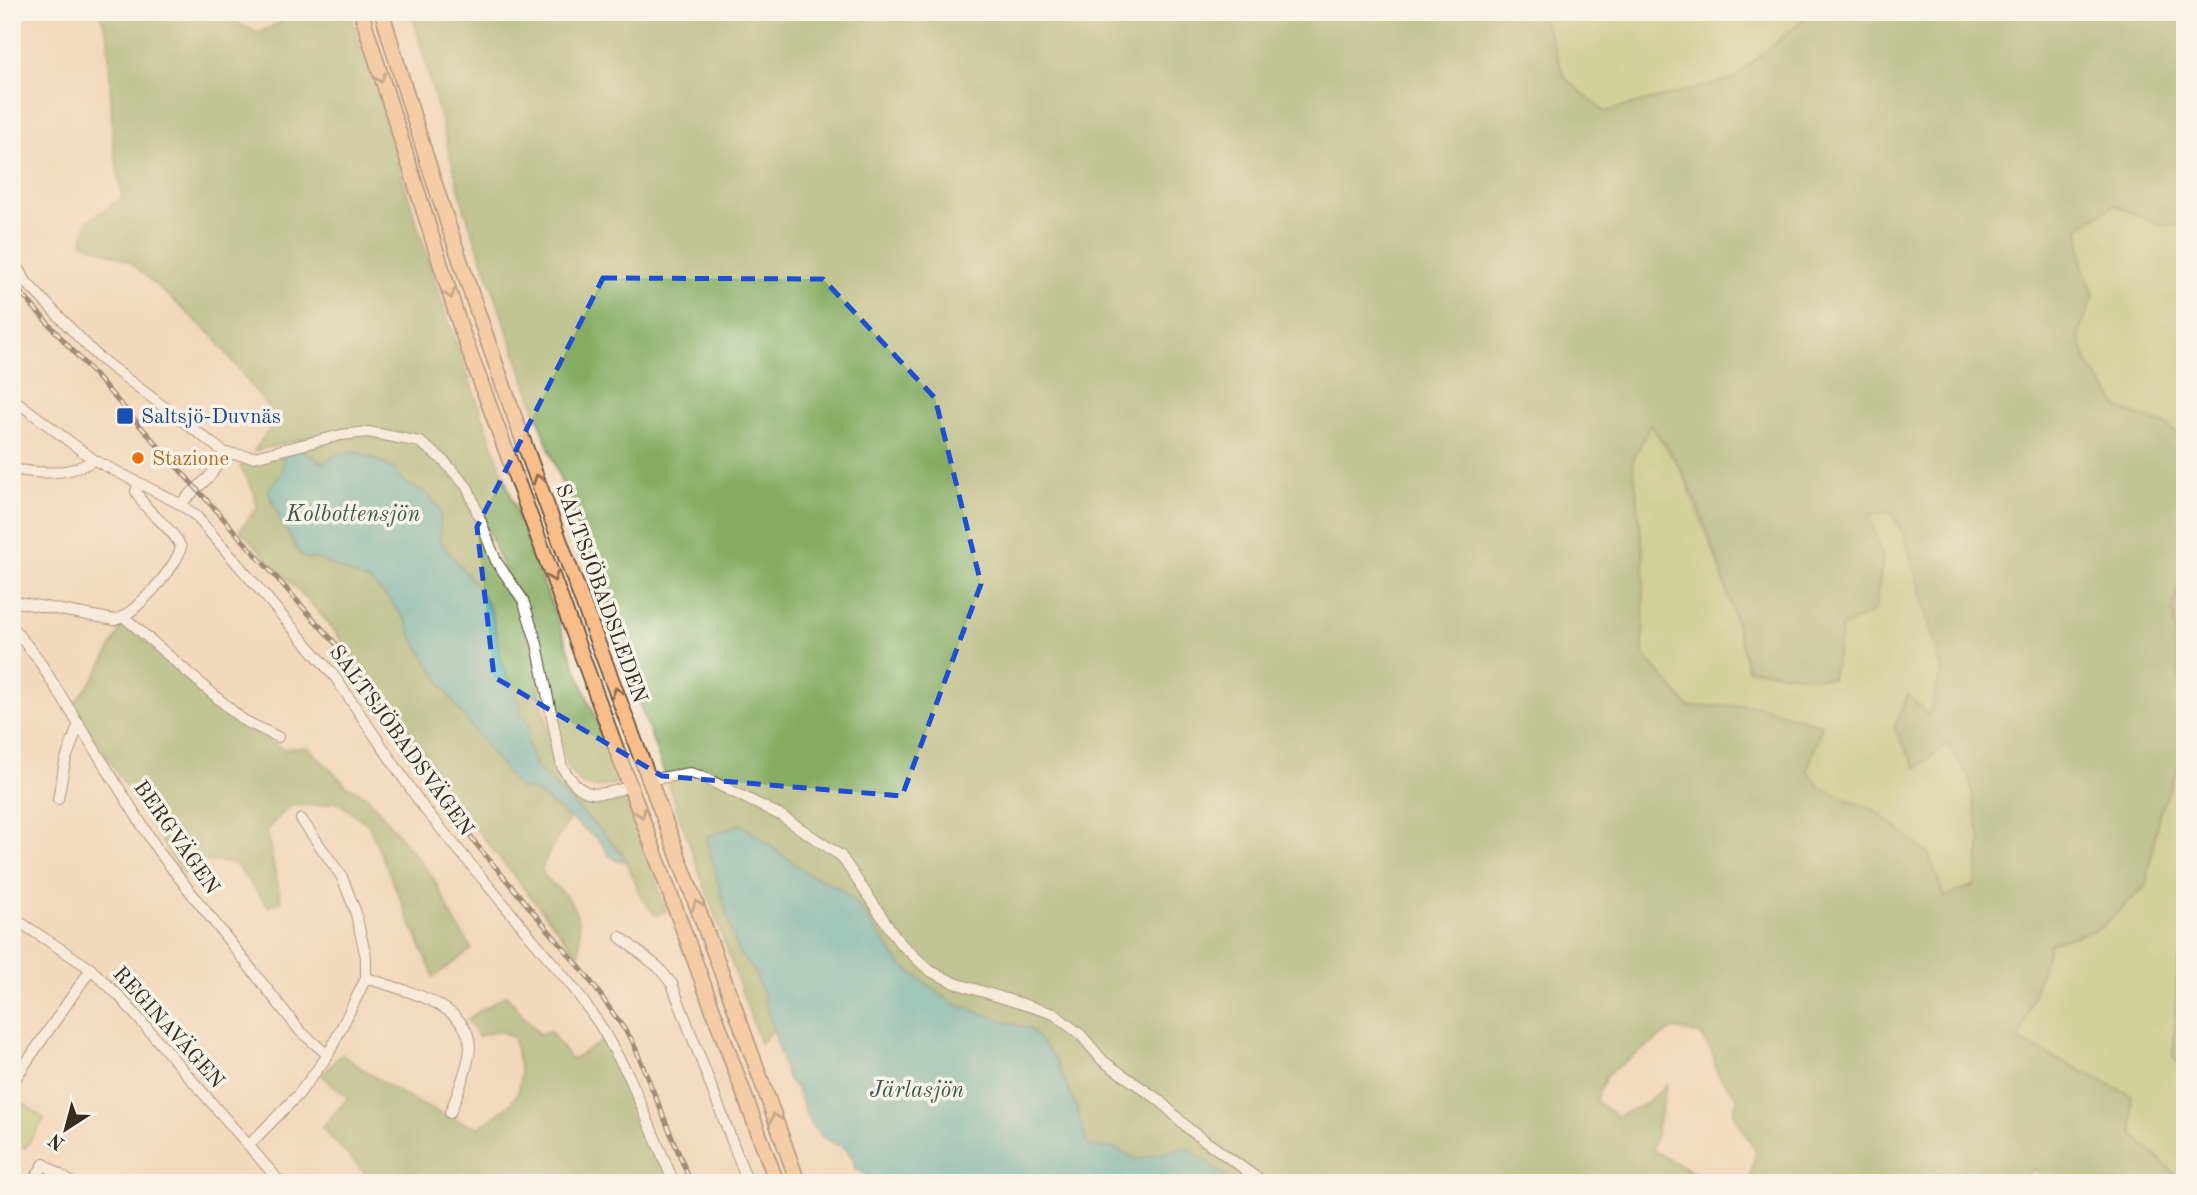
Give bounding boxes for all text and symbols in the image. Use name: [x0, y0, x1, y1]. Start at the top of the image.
one-way arrow: [372, 72, 387, 84]
one-way arrow: [442, 288, 456, 300]
marker: Saltsjö-Duvnäs: [115, 406, 135, 426]
place label: Saltsjö-Duvnäs: [141, 407, 281, 428]
place label: Stazione: [152, 449, 229, 470]
marker: Stazione: [130, 450, 146, 466]
one-way arrow: [532, 473, 546, 485]
street label: SALTSJÖBADSLEDEN: [551, 480, 654, 706]
water label: Kolbottensjön: [285, 503, 420, 527]
one-way arrow: [545, 571, 559, 583]
street label: SALTSJÖBADSVÄGEN: [325, 639, 480, 840]
one-way arrow: [611, 686, 625, 698]
street label: BERGVÄGEN: [129, 775, 226, 898]
one-way arrow: [632, 807, 646, 819]
one-way arrow: [691, 900, 705, 912]
street label: REGINAVÄGEN: [108, 961, 231, 1093]
water label: Järlasjön: [870, 1079, 964, 1103]
north arrow: [32, 1094, 102, 1164]
one-way arrow: [769, 1113, 783, 1125]
text: N: [46, 1128, 69, 1153]

